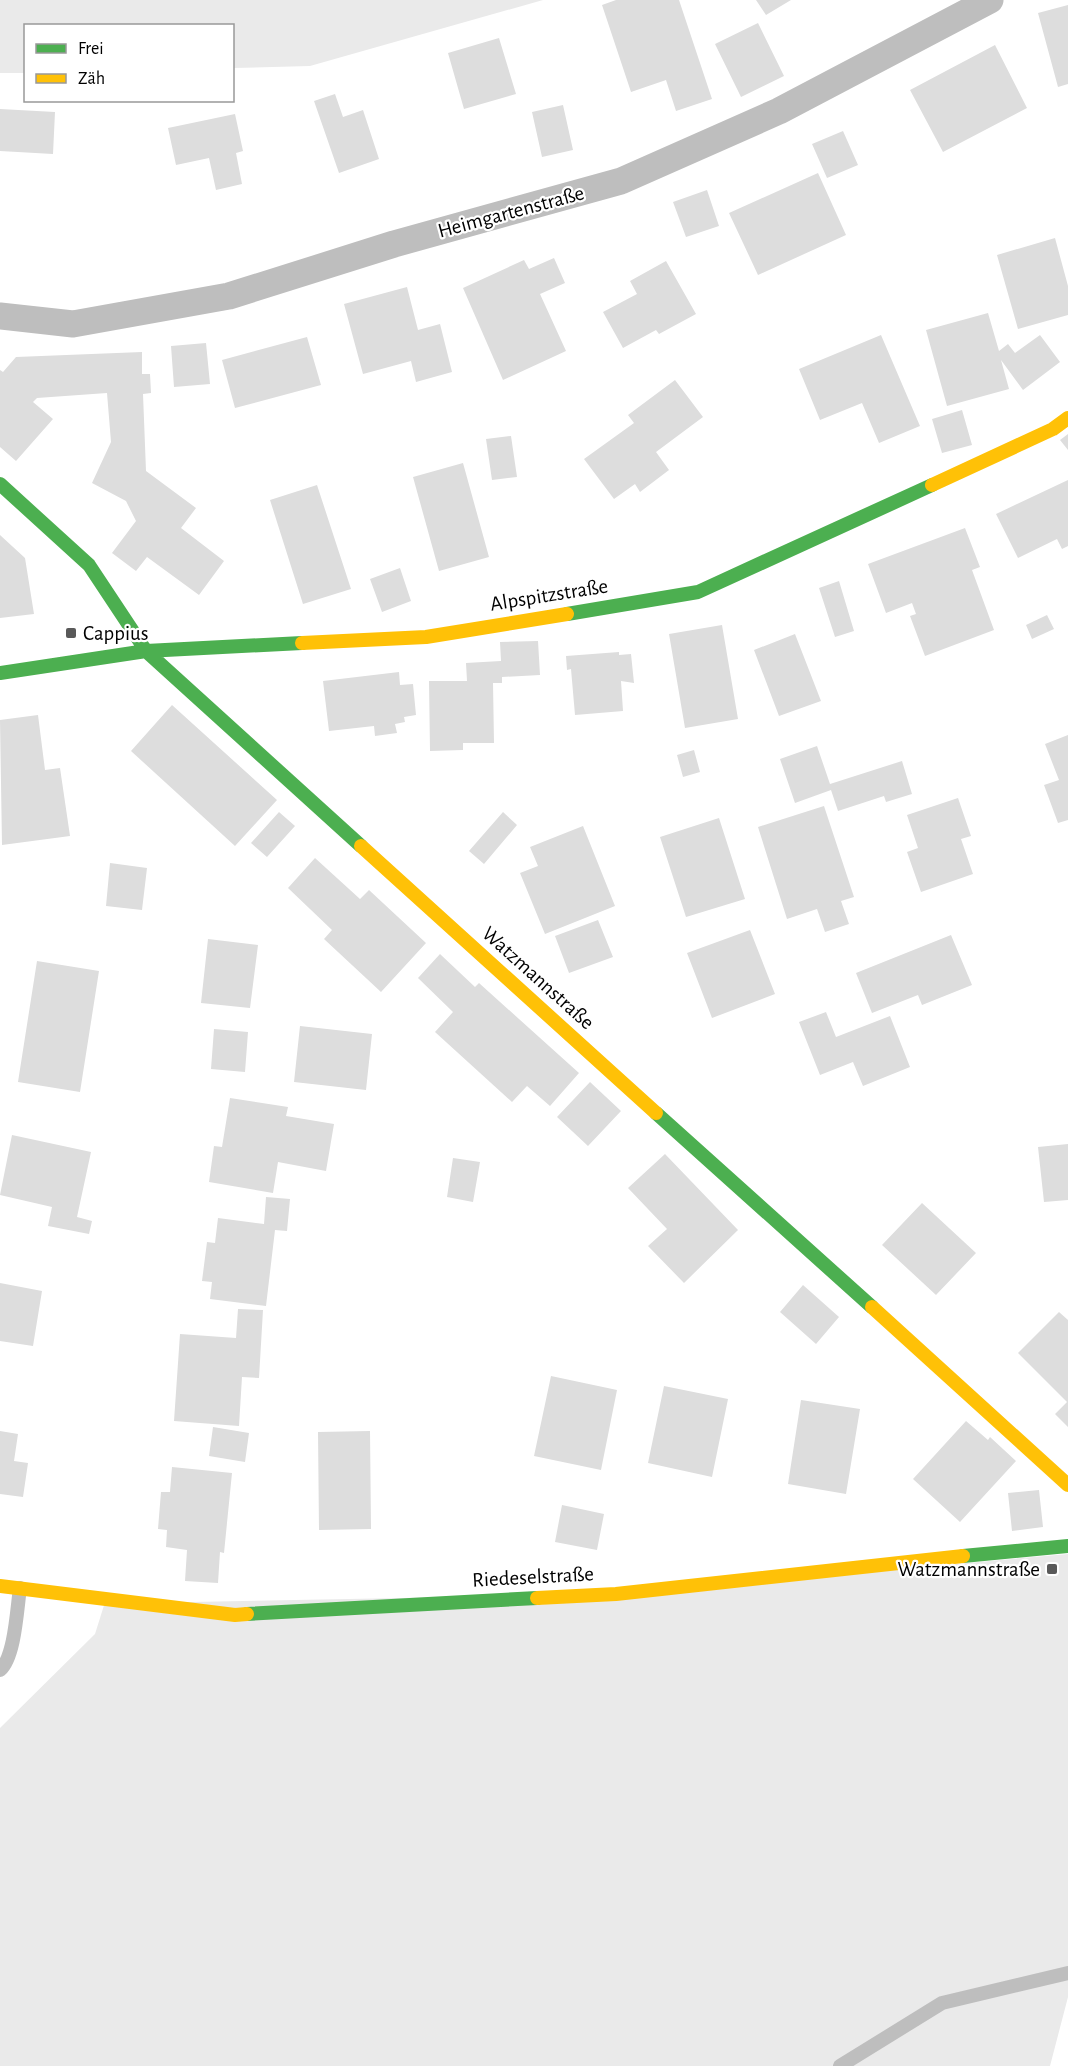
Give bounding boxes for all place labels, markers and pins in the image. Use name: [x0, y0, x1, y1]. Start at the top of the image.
place label: Cappius: [83, 623, 149, 644]
marker: Cappius: [64, 626, 78, 640]
place label: Watzmannstraße: [898, 1559, 1040, 1580]
marker: Watzmannstraße: [1045, 1562, 1059, 1576]

